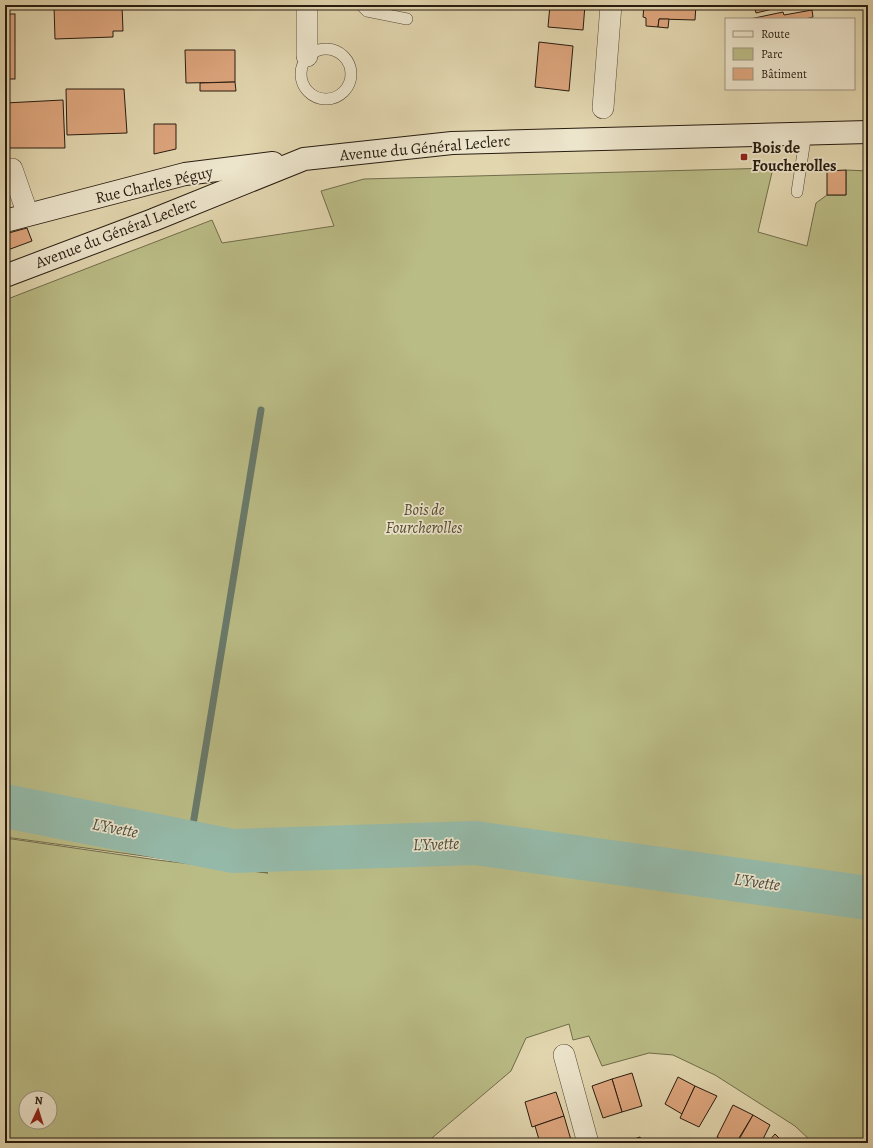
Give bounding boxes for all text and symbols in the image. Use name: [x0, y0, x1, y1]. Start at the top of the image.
legend: [725, 18, 855, 90]
text: Route: [761, 26, 790, 42]
text: Parc: [761, 46, 783, 62]
text: Bâtiment: [761, 66, 807, 82]
street label: Avenue du Général Leclerc: [338, 130, 511, 167]
place label: Bois de Foucherolles: [752, 137, 837, 177]
marker: Bois de Foucherolles: [739, 152, 749, 162]
street label: Rue Charles Péguy: [93, 161, 216, 209]
street label: Avenue du Général Leclerc: [31, 192, 200, 274]
park label: Bois de Fourcherolles: [385, 499, 463, 539]
water label: L'Yvette: [90, 812, 140, 844]
water label: L'Yvette: [412, 832, 460, 856]
water label: L'Yvette: [732, 867, 782, 897]
north arrow: [18, 1090, 58, 1130]
text: N: [34, 1093, 43, 1108]

